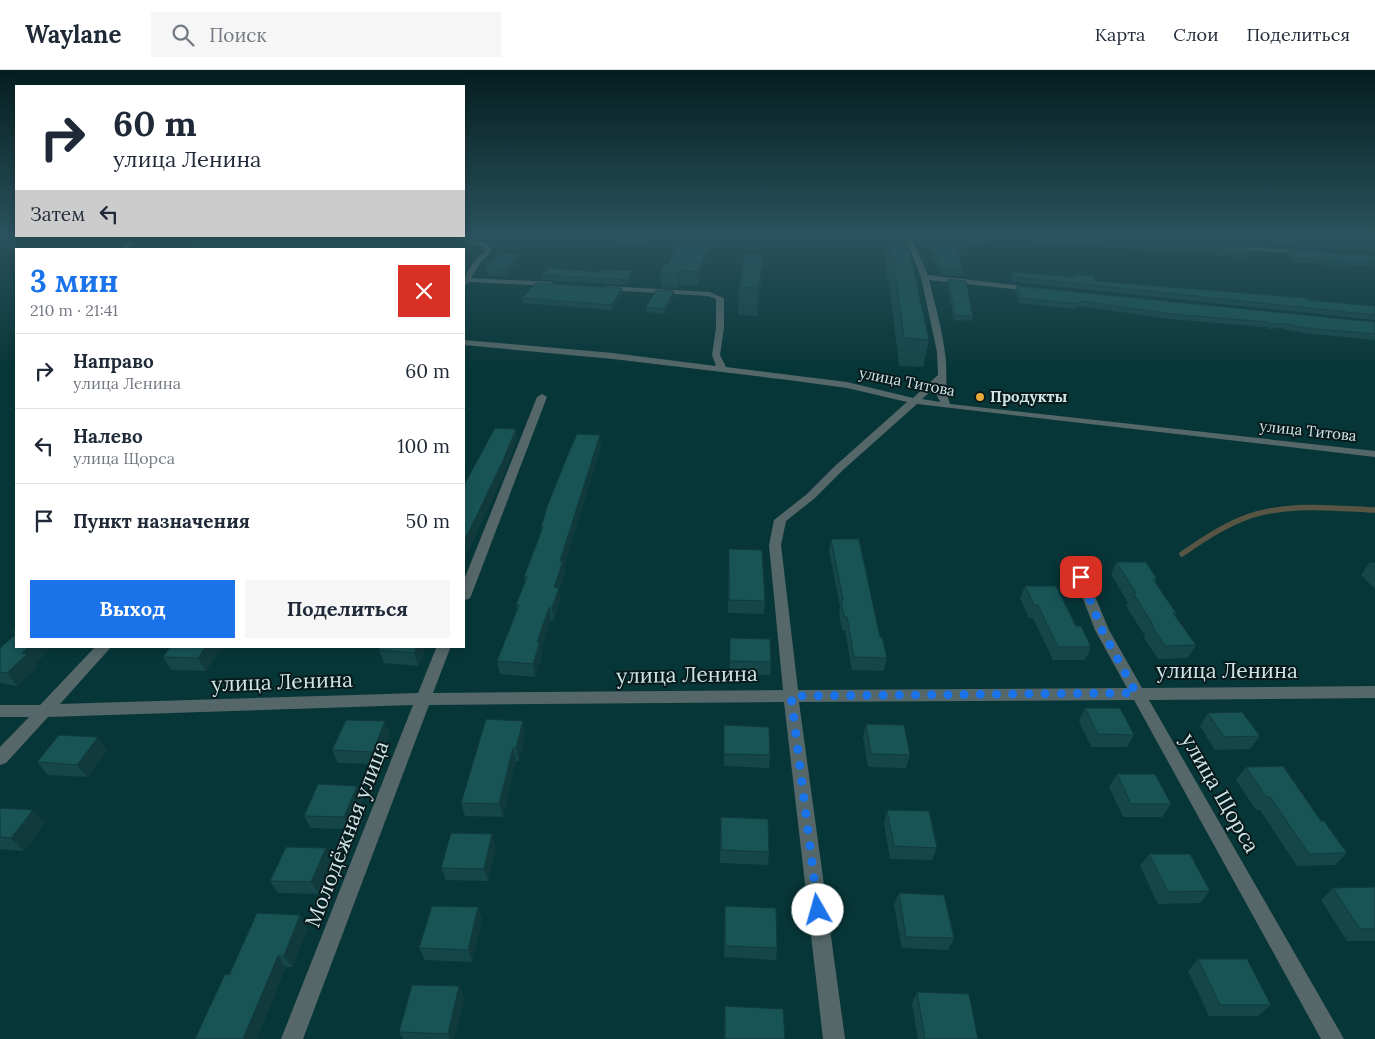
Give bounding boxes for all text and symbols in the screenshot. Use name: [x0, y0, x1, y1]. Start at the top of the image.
search box: [151, 12, 501, 57]
text: Waylane: [25, 19, 121, 50]
icon: search: [169, 21, 197, 49]
text: Поиск: [209, 23, 267, 47]
text: Карта: [1095, 23, 1145, 46]
text: Слои: [1173, 23, 1218, 46]
text: Поделиться: [1246, 23, 1350, 46]
text: 60 m: [113, 101, 197, 146]
icon: right: [30, 105, 95, 170]
text: улица Ленина: [113, 145, 261, 173]
icon: left: [95, 200, 123, 228]
text: Затем: [30, 202, 85, 226]
text: 3 мин: [30, 262, 118, 300]
button: close: [398, 265, 450, 317]
text: 210 m · 21:41: [30, 300, 118, 320]
text: Направо: [73, 349, 154, 373]
icon: right: [30, 357, 58, 385]
text: 60 m: [405, 359, 450, 383]
street label: улица Титова: [857, 363, 957, 400]
text: улица Ленина: [73, 373, 181, 393]
place label: Продукты: [990, 387, 1067, 406]
marker: Продукты: [974, 391, 986, 403]
street label: улица Титова: [1259, 416, 1358, 445]
text: Налево: [73, 424, 143, 448]
icon: left: [30, 432, 58, 460]
text: 100 m: [398, 434, 450, 458]
text: улица Щорса: [73, 448, 175, 468]
icon: arrive: [30, 507, 58, 535]
text: Пункт назначения: [73, 509, 250, 533]
text: 50 m: [406, 509, 450, 533]
pin: [1060, 556, 1102, 598]
icon: arrive: [1067, 563, 1095, 591]
button: Выход: [30, 580, 235, 638]
button: Поделиться: [245, 580, 450, 638]
street label: улица Ленина: [1156, 657, 1298, 684]
street label: улица Ленина: [616, 660, 758, 689]
street label: улица Ленина: [211, 666, 353, 697]
street label: улица Щорса: [1175, 728, 1266, 858]
street label: Молодёжная улица: [299, 737, 395, 931]
position arrow: [791, 883, 843, 935]

